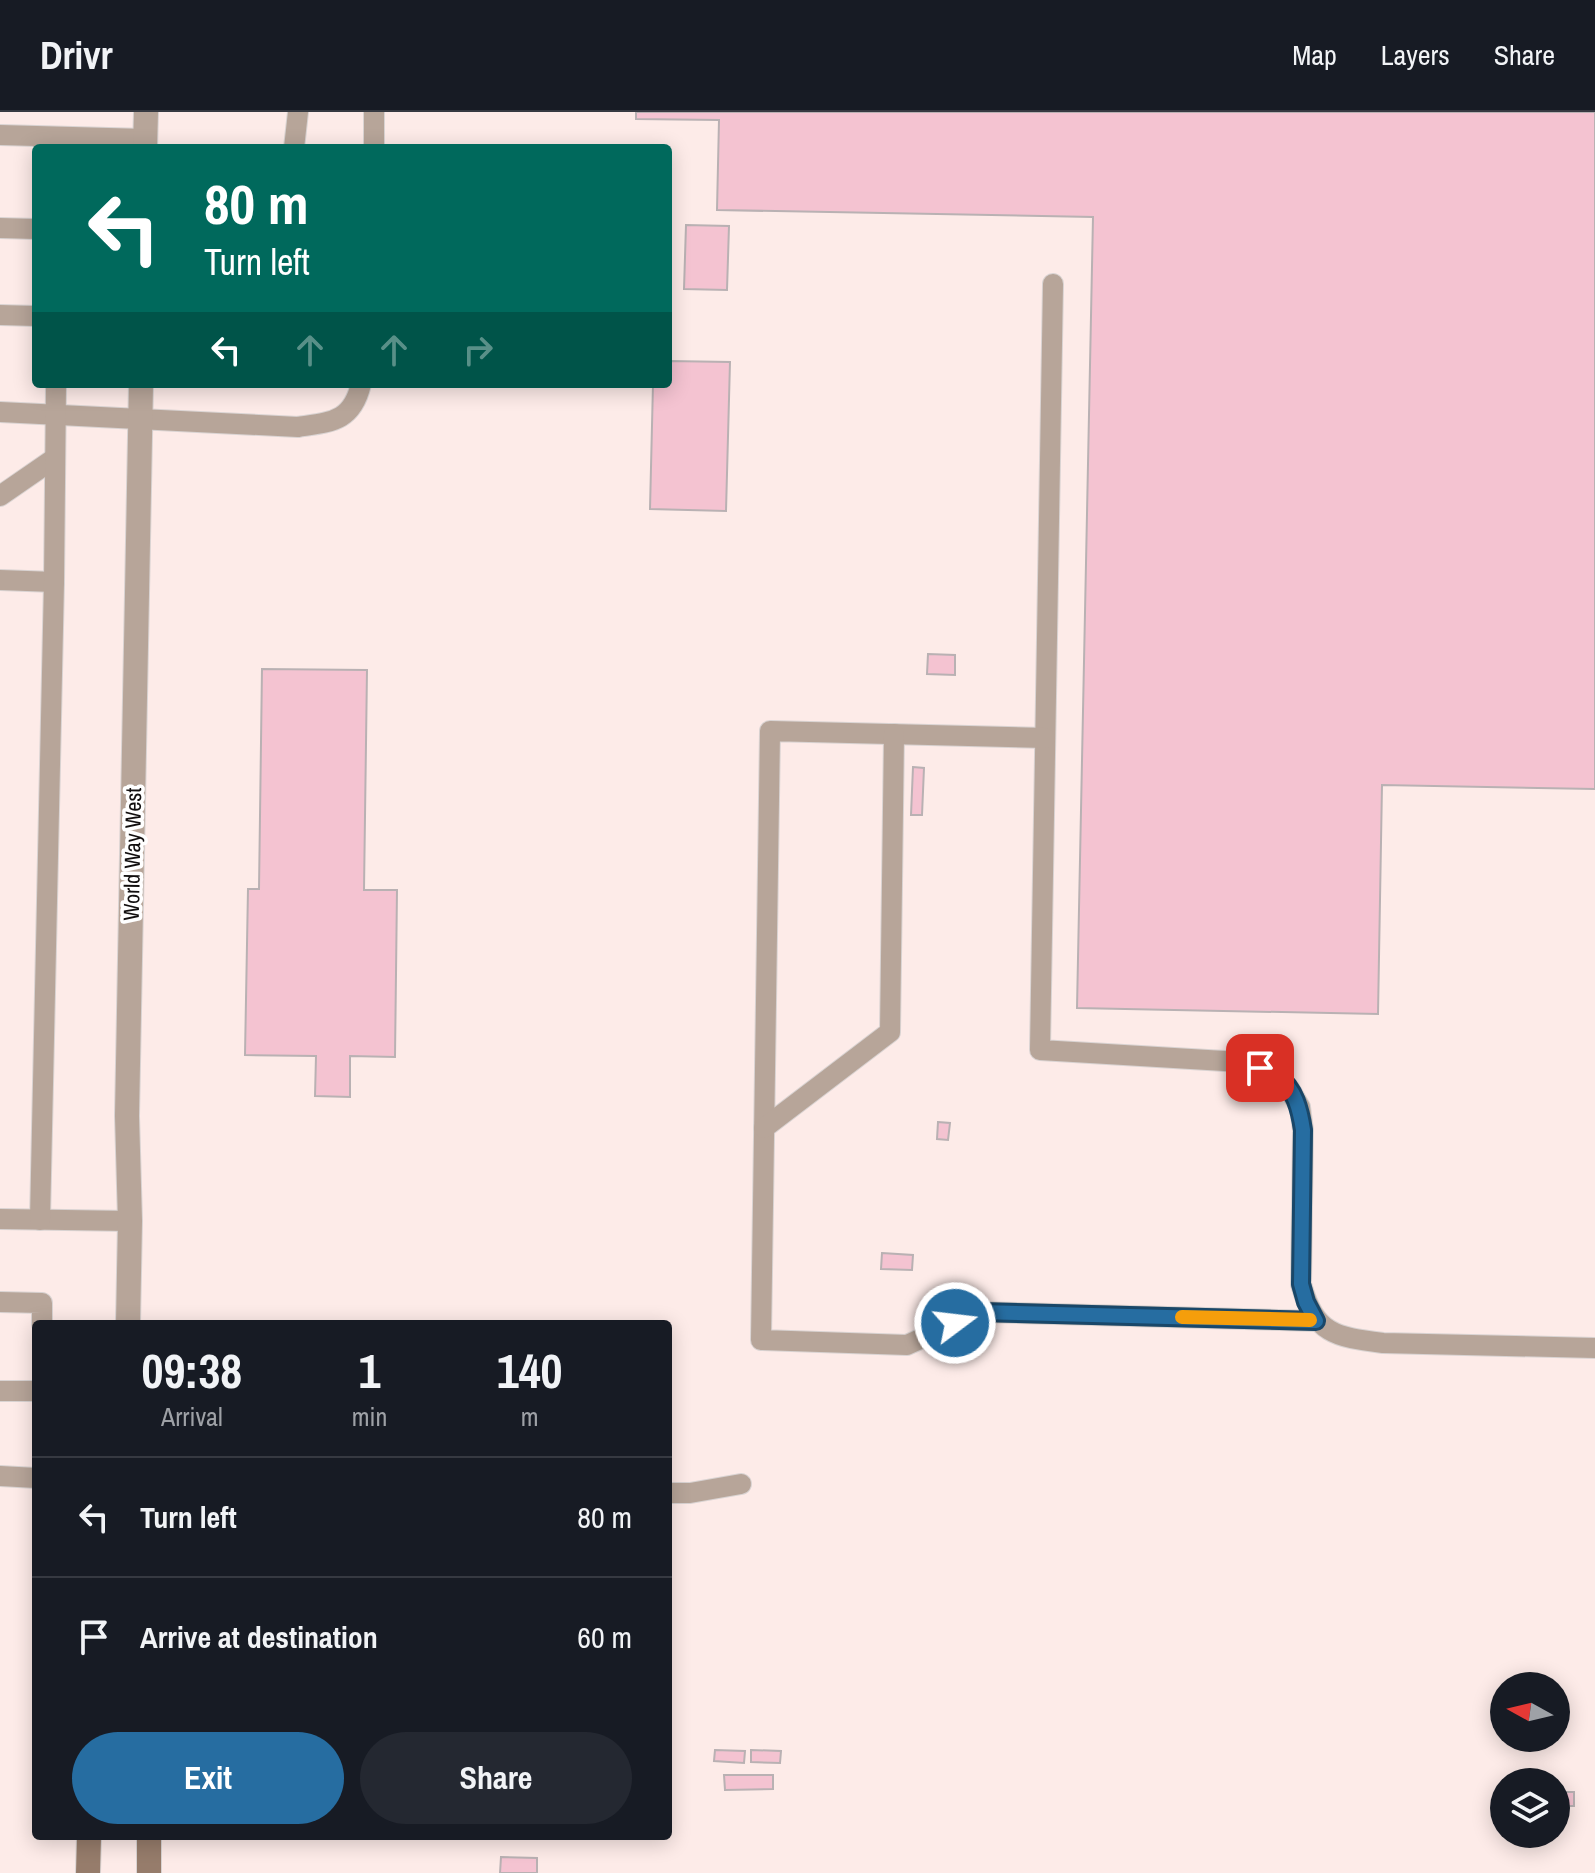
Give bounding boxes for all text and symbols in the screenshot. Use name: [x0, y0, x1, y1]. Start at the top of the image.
text: Drivr: [40, 30, 113, 81]
text: Map: [1292, 36, 1337, 74]
text: Layers: [1381, 36, 1450, 74]
text: Share: [1494, 36, 1555, 74]
text: 80 m: [204, 166, 309, 241]
icon: left: [72, 176, 176, 280]
text: Turn left: [204, 238, 310, 286]
icon: left: [204, 328, 248, 372]
icon: ahead: [288, 328, 332, 372]
icon: ahead: [372, 328, 416, 372]
icon: right: [456, 328, 500, 372]
street label: World Way West: [116, 787, 148, 921]
pin: [1226, 1034, 1294, 1102]
icon: arrive: [1238, 1046, 1282, 1090]
position arrow: [913, 1281, 997, 1365]
text: 09:38: [142, 1338, 242, 1403]
text: 1: [359, 1338, 380, 1403]
text: 140: [497, 1338, 562, 1403]
text: Arrival: [161, 1399, 223, 1434]
text: min: [352, 1399, 387, 1434]
text: m: [521, 1399, 539, 1434]
icon: left: [72, 1495, 116, 1539]
text: Turn left: [140, 1497, 237, 1537]
text: 80 m: [577, 1497, 632, 1537]
icon: arrive: [72, 1615, 116, 1659]
text: Arrive at destination: [140, 1617, 378, 1657]
text: 60 m: [577, 1617, 632, 1657]
north arrow: [1490, 1672, 1570, 1752]
map controls: [1490, 1672, 1570, 1848]
button: Exit: [72, 1732, 344, 1824]
button: Share: [360, 1732, 632, 1824]
button: layers: [1490, 1768, 1570, 1848]

